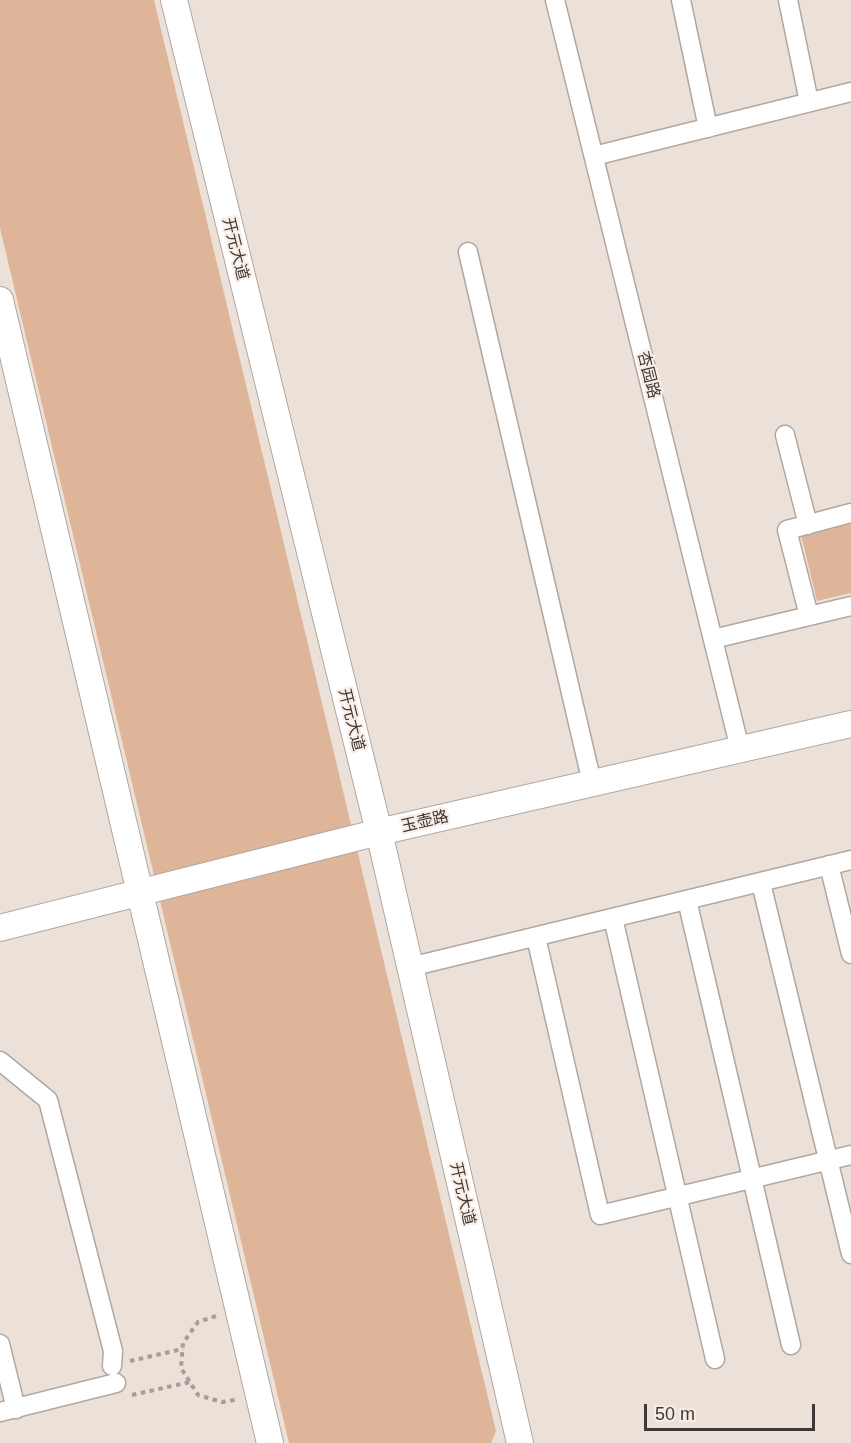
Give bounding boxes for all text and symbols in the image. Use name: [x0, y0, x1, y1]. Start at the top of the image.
street label: 开元大道: [218, 216, 252, 282]
street label: 杏园路: [633, 349, 663, 401]
street label: 开元大道: [334, 687, 368, 753]
street label: 玉壶路: [399, 807, 451, 837]
street label: 开元大道: [445, 1161, 479, 1227]
scale bar: [647, 1392, 818, 1430]
text: 50 m: [655, 1404, 695, 1424]

